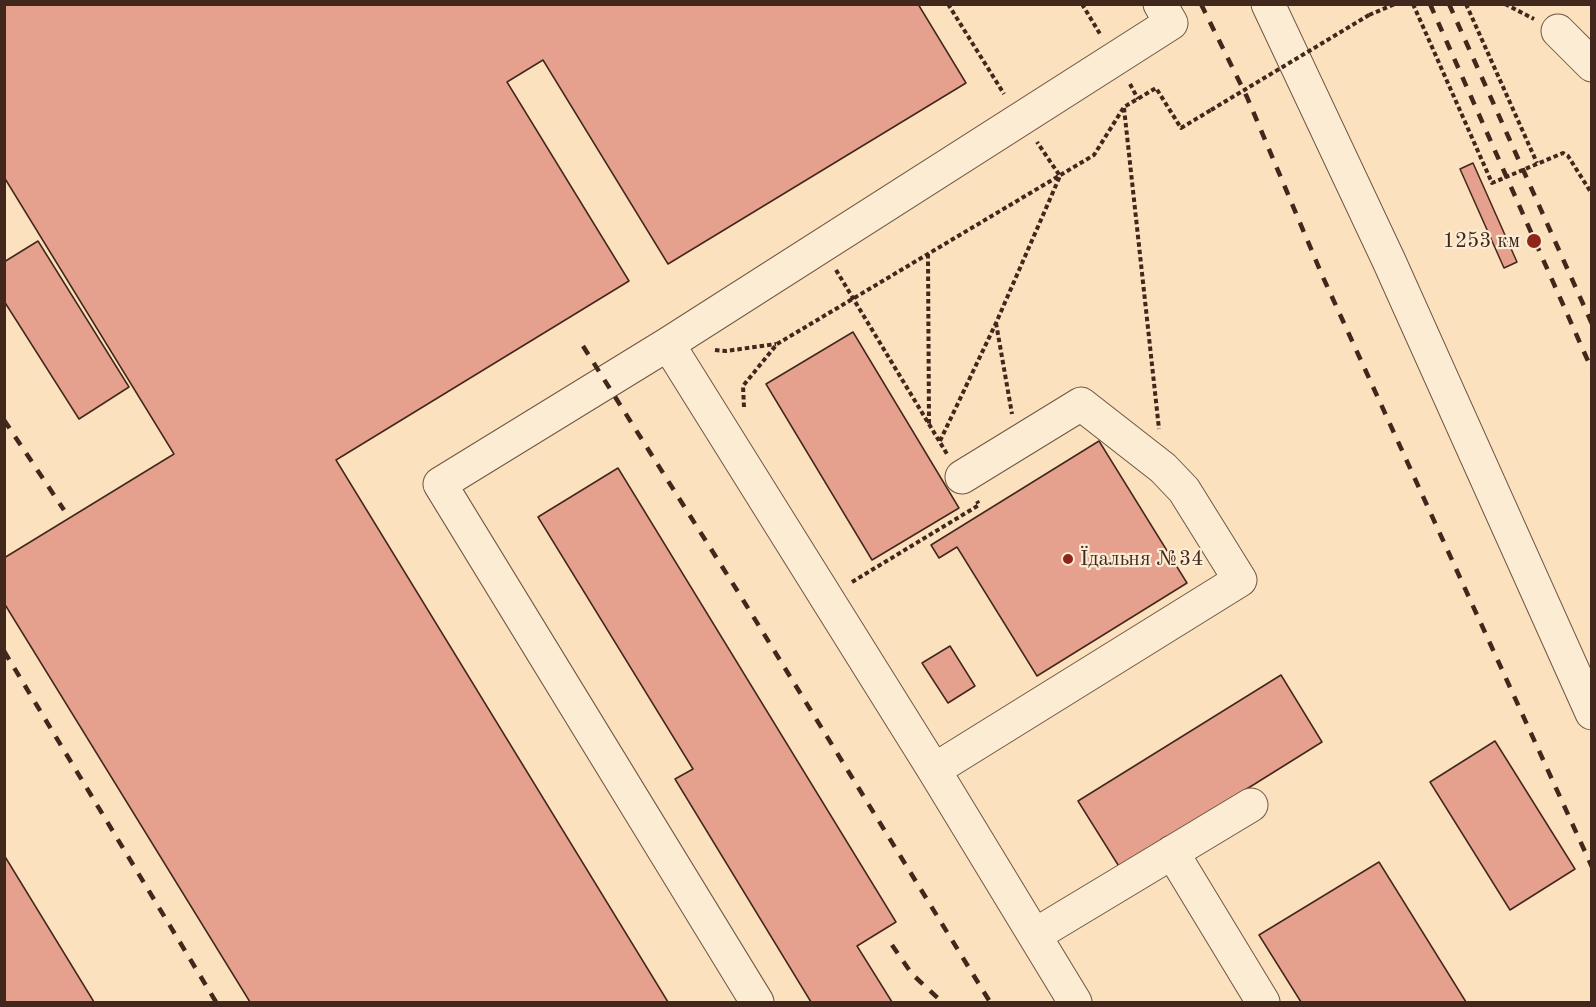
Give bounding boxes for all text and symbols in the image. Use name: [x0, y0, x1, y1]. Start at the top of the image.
place label: 1253 км: [1443, 228, 1520, 254]
marker: 1253 км: [1525, 232, 1543, 250]
place label: Їдальня №34: [1080, 546, 1203, 572]
marker: Їдальня №34: [1061, 552, 1075, 566]

